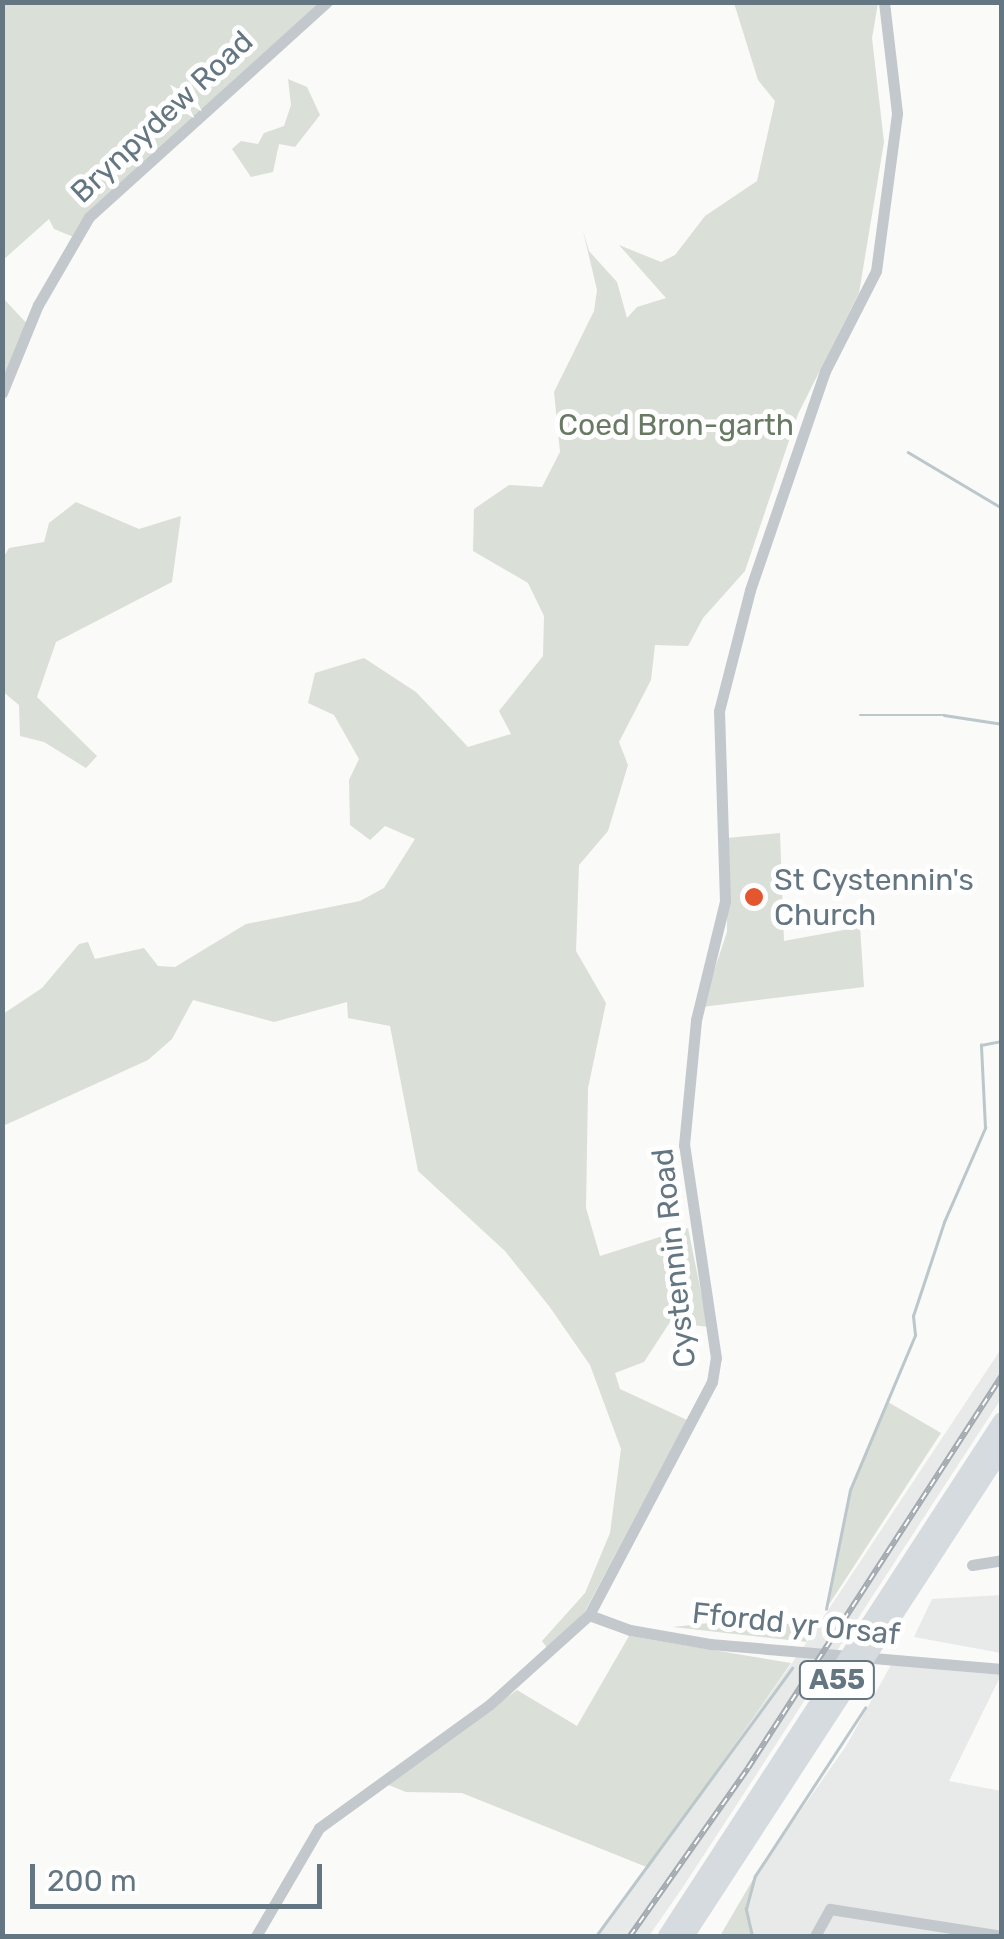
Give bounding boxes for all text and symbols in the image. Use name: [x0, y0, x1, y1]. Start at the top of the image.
street label: Brynpydew Road: [63, 23, 261, 211]
park label: Coed Bron-garth: [558, 407, 794, 443]
place label: St Cystennin's Church: [774, 862, 974, 932]
marker: St Cystennin's Church: [743, 886, 765, 908]
street label: Cystennin Road: [645, 1147, 703, 1369]
street label: Ffordd yr Orsaf: [690, 1595, 902, 1653]
road number: A55: [797, 1657, 877, 1703]
scale bar: [35, 1844, 328, 1906]
text: 200 m: [47, 1863, 137, 1899]

